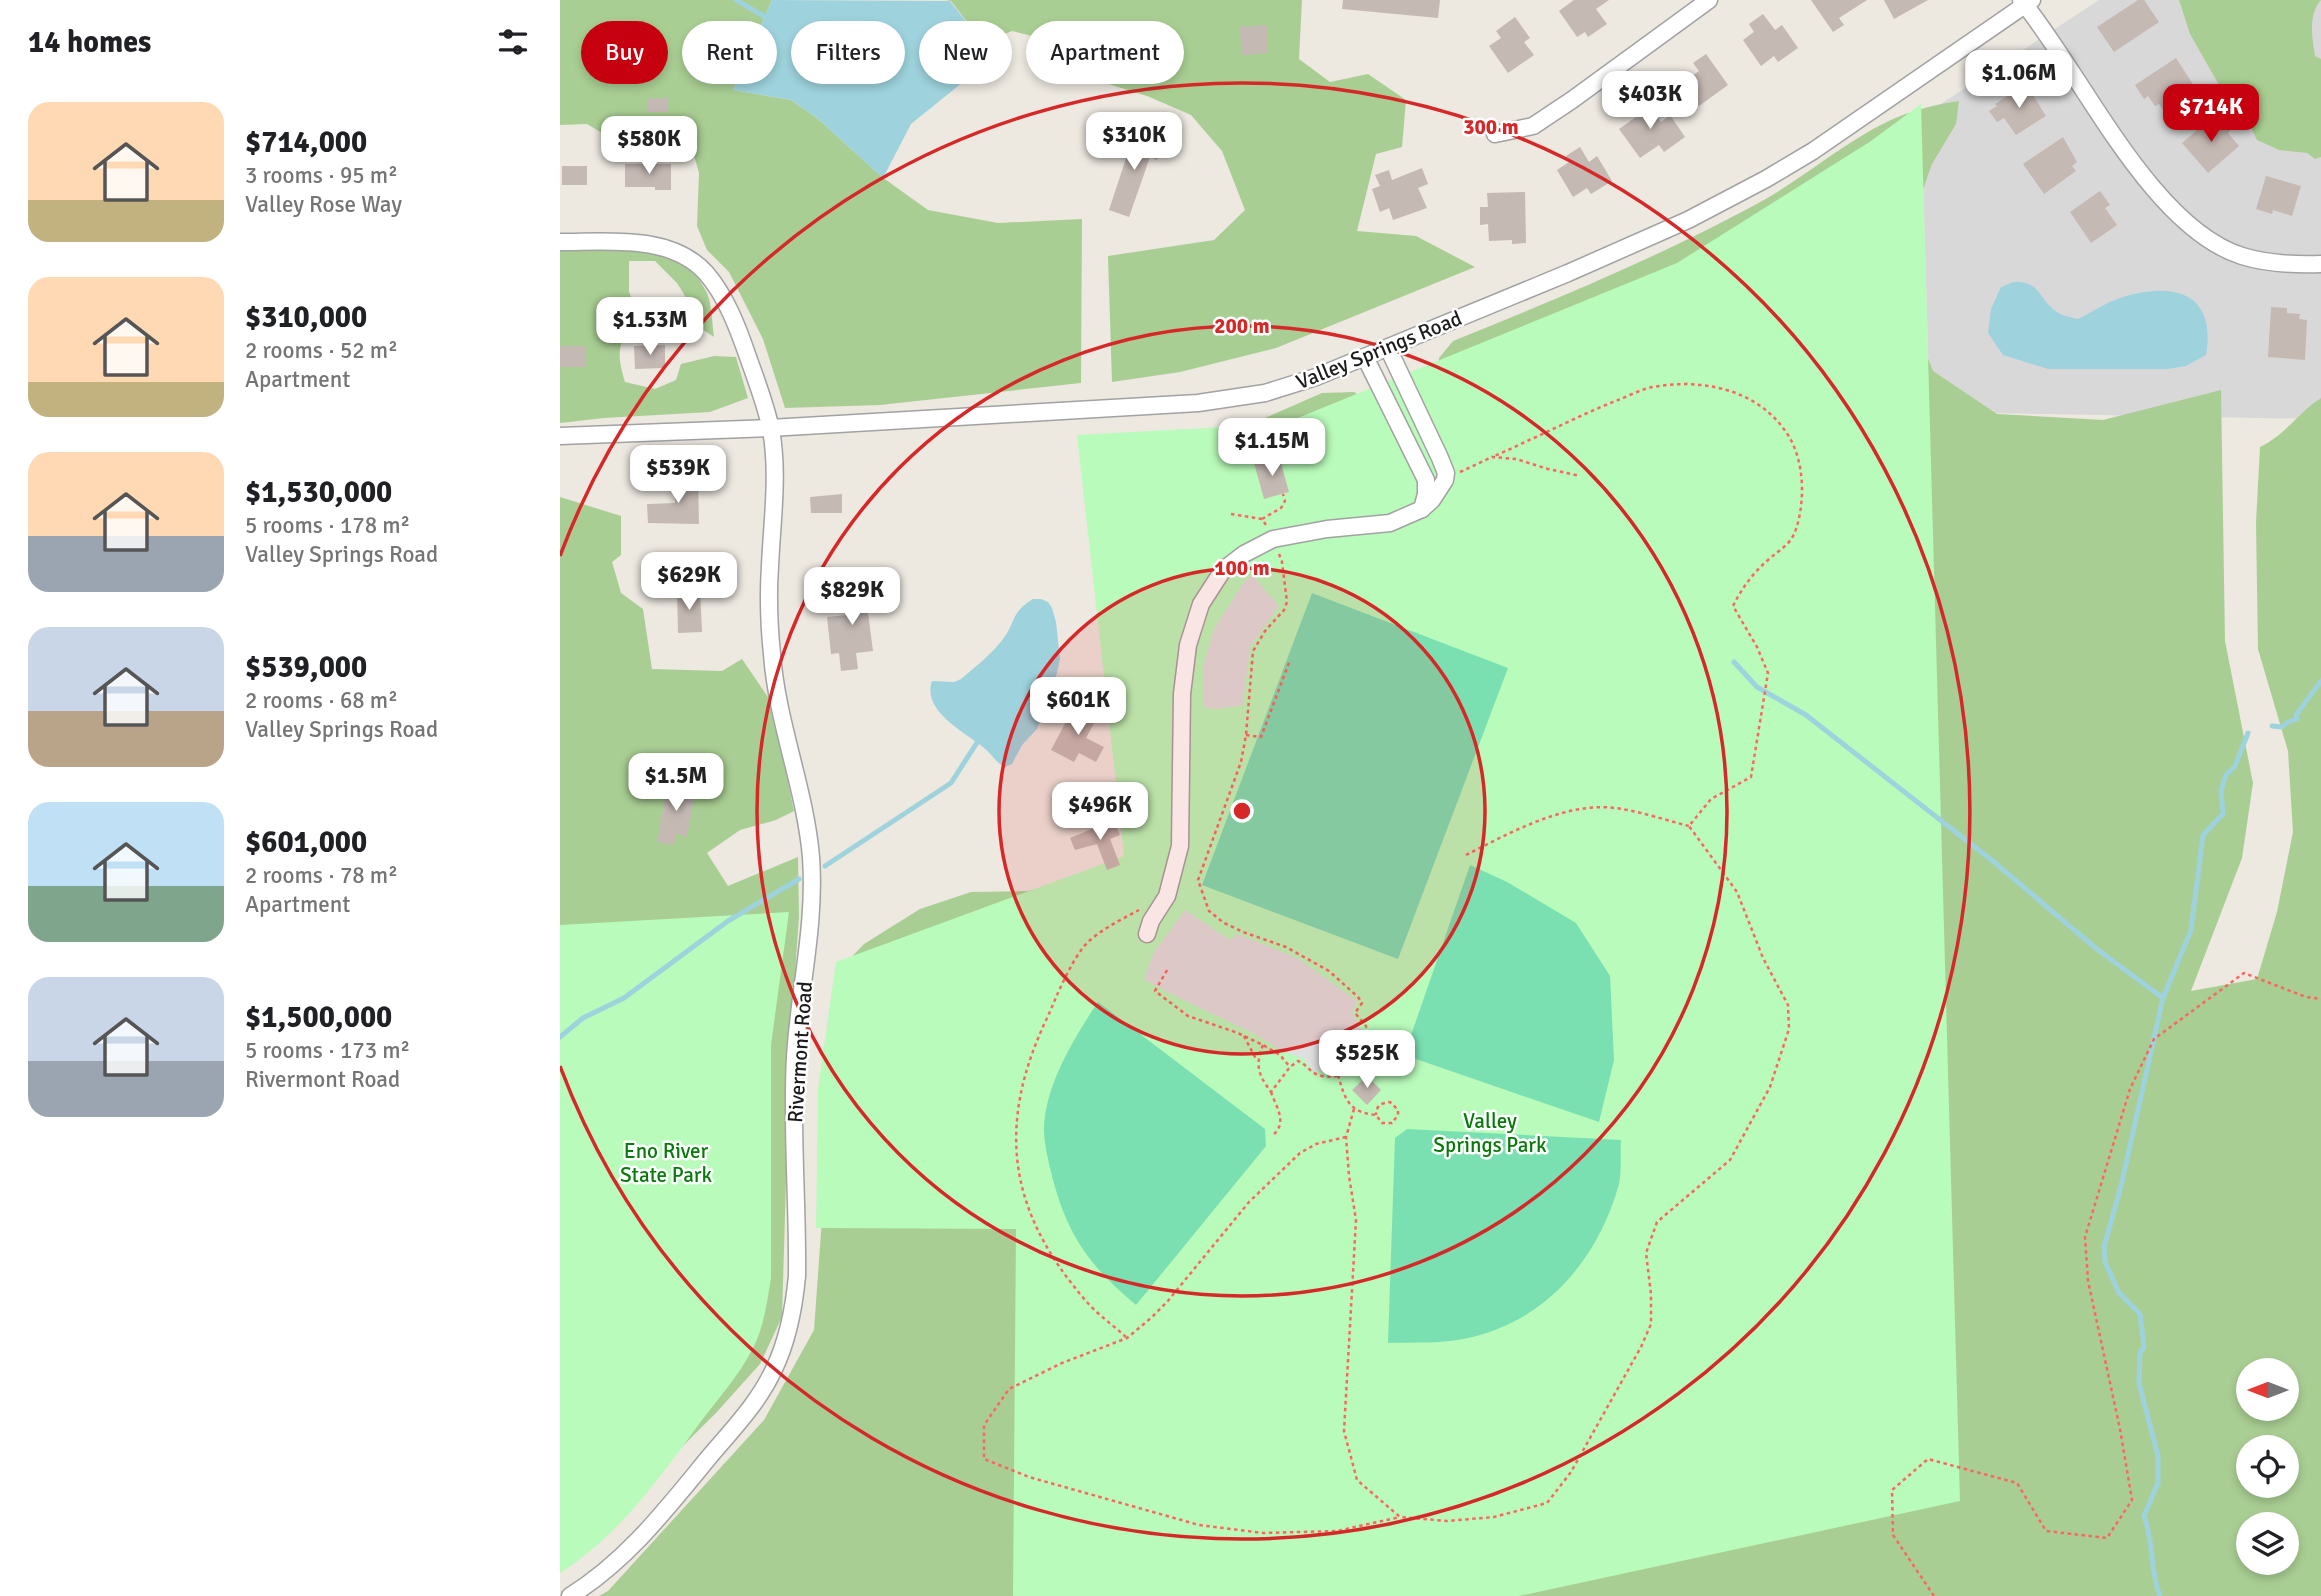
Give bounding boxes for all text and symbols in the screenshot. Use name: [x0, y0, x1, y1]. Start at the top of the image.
chip: Buy: [581, 21, 668, 84]
chip: Rent: [682, 21, 777, 84]
chip: Filters: [791, 21, 905, 84]
chip: New: [919, 21, 1012, 84]
chip: Apartment: [1026, 21, 1184, 84]
icon: filters: [494, 23, 532, 61]
text: 14 homes: [28, 24, 151, 61]
pin: $1.06M: [1962, 50, 2076, 110]
text: $1.06M: [1981, 58, 2057, 87]
pin: $403K: [1601, 72, 1699, 131]
text: $403K: [1618, 79, 1682, 108]
pin: $714K: [2162, 85, 2260, 144]
text: $714K: [2179, 92, 2243, 121]
pin: $310K: [1085, 113, 1183, 172]
text: 300 m: [1463, 114, 1519, 140]
pin: $580K: [600, 116, 698, 176]
text: $310K: [1102, 120, 1166, 149]
text: $714,000: [245, 124, 367, 161]
text: $580K: [617, 124, 681, 153]
icon: home: [84, 130, 168, 214]
text: 3 rooms · 95 m²: [245, 161, 398, 190]
text: Valley Rose Way: [245, 190, 402, 219]
pin: $1.53M: [593, 298, 707, 357]
text: $310,000: [245, 299, 367, 336]
icon: home: [84, 305, 168, 389]
text: $1.53M: [612, 305, 688, 334]
street label: Valley Springs Road: [1292, 305, 1466, 395]
text: 200 m: [1214, 313, 1270, 339]
text: 2 rooms · 52 m²: [245, 336, 398, 365]
text: Apartment: [245, 365, 350, 394]
pin: $1.15M: [1215, 419, 1329, 478]
text: $1.15M: [1234, 426, 1310, 455]
pin: $539K: [629, 446, 727, 505]
text: $539K: [646, 453, 710, 482]
text: $1,530,000: [245, 474, 392, 511]
icon: home: [84, 480, 168, 564]
text: 5 rooms · 178 m²: [245, 511, 410, 540]
text: Valley Springs Road: [245, 540, 438, 569]
pin: $629K: [640, 552, 738, 612]
text: 100 m: [1214, 555, 1270, 581]
text: $629K: [657, 560, 721, 589]
pin: $829K: [803, 568, 901, 627]
text: $829K: [820, 575, 884, 604]
text: $539,000: [245, 649, 367, 686]
icon: home: [84, 655, 168, 739]
pin: $601K: [1029, 678, 1127, 737]
text: $601K: [1046, 685, 1110, 714]
text: 2 rooms · 68 m²: [245, 686, 398, 715]
text: Valley Springs Road: [245, 715, 438, 744]
pin: $1.5M: [627, 754, 725, 813]
text: $1.5M: [644, 761, 708, 790]
pin: $496K: [1051, 782, 1149, 842]
text: $496K: [1068, 790, 1132, 819]
centre of rings: [1230, 799, 1254, 823]
text: $601,000: [245, 824, 367, 861]
icon: home: [84, 830, 168, 914]
text: 2 rooms · 78 m²: [245, 861, 398, 890]
text: Apartment: [245, 890, 350, 919]
street label: Rivermont Road: [782, 980, 818, 1124]
text: $1,500,000: [245, 999, 392, 1036]
icon: home: [84, 1005, 168, 1089]
pin: $525K: [1318, 1030, 1416, 1090]
text: 5 rooms · 173 m²: [245, 1036, 410, 1065]
text: $525K: [1335, 1038, 1399, 1067]
text: Rivermont Road: [245, 1065, 400, 1094]
park label: Valley Springs Park: [1433, 1108, 1547, 1158]
park label: Eno River State Park: [620, 1138, 713, 1188]
north arrow: [2236, 1358, 2300, 1421]
map controls: [2236, 1358, 2299, 1575]
button: locate: [2236, 1435, 2299, 1498]
button: layers: [2236, 1512, 2299, 1575]

